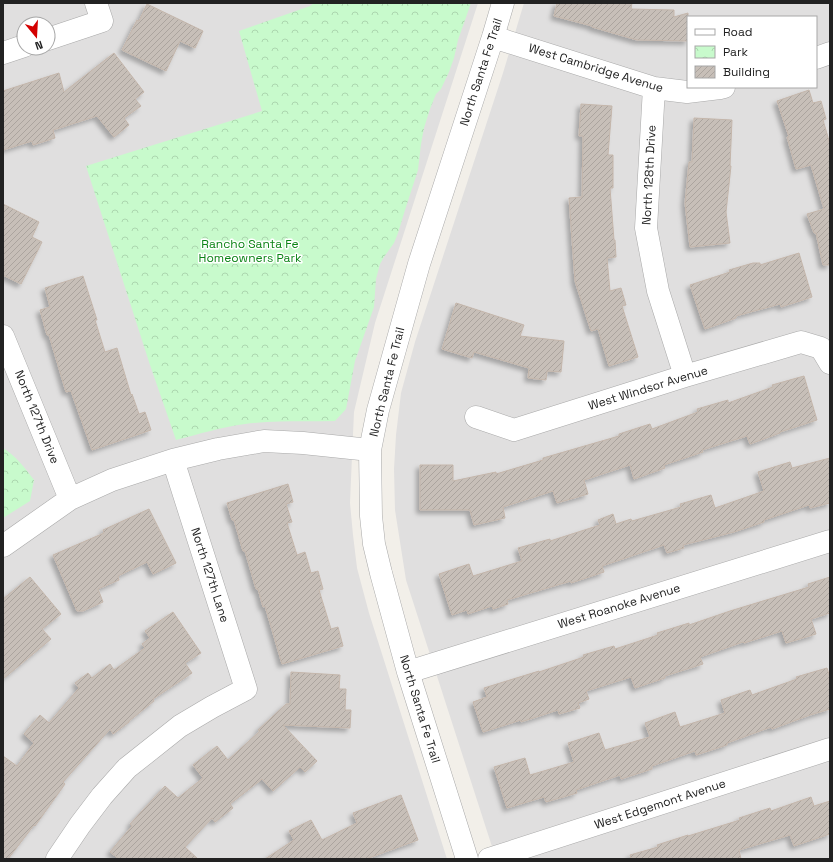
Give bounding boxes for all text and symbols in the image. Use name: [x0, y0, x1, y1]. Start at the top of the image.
north arrow: [16, 16, 56, 56]
street label: North Santa Fe Trail: [456, 16, 506, 128]
legend: [687, 16, 817, 88]
text: Road: [723, 24, 752, 40]
text: N: [33, 38, 45, 53]
street label: West Cambridge Avenue: [527, 40, 665, 96]
text: Park: [723, 44, 748, 60]
text: Building: [723, 64, 770, 80]
street label: North 128th Drive: [638, 124, 660, 226]
park label: Rancho Santa Fe Homeowners Park: [199, 236, 302, 266]
street label: North Santa Fe Trail: [366, 326, 408, 438]
street label: West Windsor Avenue: [586, 362, 710, 414]
street label: North 127th Drive: [11, 368, 63, 466]
street label: North 127th Lane: [187, 526, 233, 624]
street label: West Roanoke Avenue: [556, 580, 682, 632]
street label: North Santa Fe Trail: [396, 653, 444, 765]
street label: West Edgemont Avenue: [592, 775, 728, 833]

